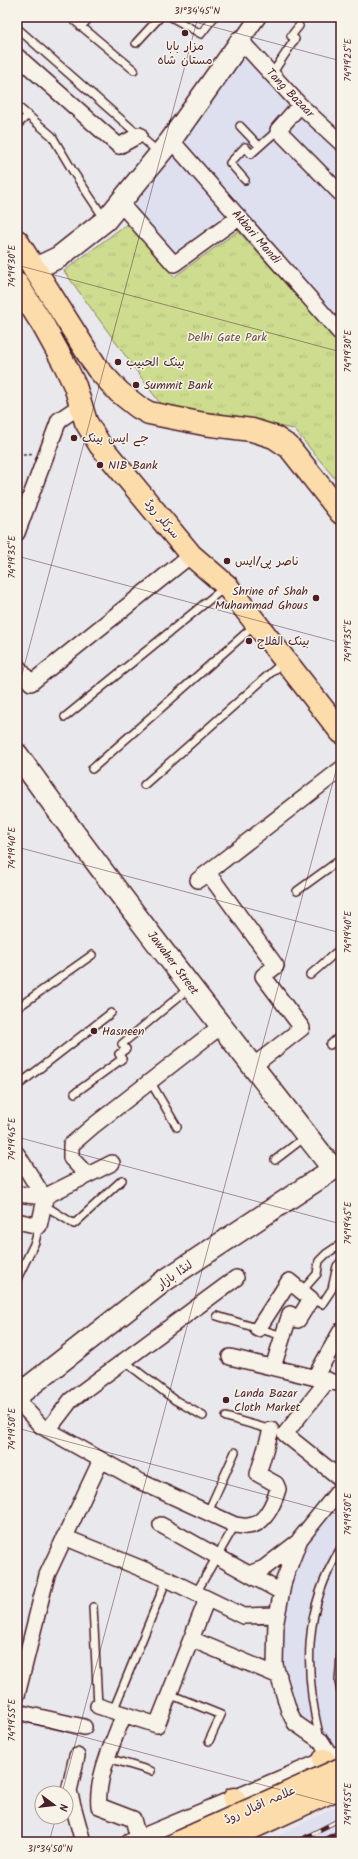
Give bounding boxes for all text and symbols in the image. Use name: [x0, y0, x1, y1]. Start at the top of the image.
text: 31°34'45"N: [174, 3, 220, 19]
marker: مزار بابا مستان شاہ: [180, 28, 190, 38]
place label: مزار بابا مستان شاہ: [158, 37, 212, 70]
text: 74°19'25"E: [340, 37, 356, 82]
street label: Tang Bazaar: [261, 64, 319, 123]
street label: Akbari Mandi: [227, 206, 286, 269]
text: 74°19'30"E: [4, 243, 20, 287]
park label: Delhi Gate Park: [187, 328, 267, 347]
text: 74°19'30"E: [340, 328, 356, 372]
place label: بينک الحبيب: [126, 353, 185, 372]
marker: بينک الحبيب: [113, 357, 123, 367]
place label: Summit Bank: [144, 376, 213, 395]
marker: Summit Bank: [131, 380, 141, 390]
place label: جے ایس بینک: [82, 429, 149, 448]
marker: جے ایس بینک: [69, 433, 79, 443]
place label: NIB Bank: [108, 456, 158, 475]
marker: NIB Bank: [95, 460, 105, 470]
street label: سرکلر روڈ: [140, 495, 184, 543]
text: 74°19'35"E: [4, 534, 20, 579]
place label: ناصر پی/ایس: [235, 552, 299, 571]
marker: ناصر پی/ایس: [222, 556, 232, 566]
place label: Shrine of Shah Muhammad Ghous: [215, 582, 308, 615]
marker: Shrine of Shah Muhammad Ghous: [311, 593, 321, 603]
text: 74°19'35"E: [340, 618, 356, 663]
place label: بینک الفلاح: [257, 632, 309, 651]
marker: بینک الفلاح: [244, 636, 254, 646]
text: 74°19'40"E: [4, 826, 20, 869]
text: 74°19'40"E: [340, 910, 356, 953]
street label: Jawaher Street: [143, 927, 204, 999]
place label: Hasneen: [102, 1022, 144, 1041]
marker: Hasneen: [89, 1026, 99, 1036]
text: 74°19'45"E: [4, 1116, 20, 1161]
text: 74°19'45"E: [340, 1200, 356, 1245]
street label: لنڈا بازار: [152, 1256, 197, 1295]
place label: Landa Bazar Cloth Market: [234, 1384, 301, 1417]
marker: Landa Bazar Cloth Market: [221, 1395, 231, 1405]
text: 74°19'50"E: [4, 1407, 20, 1450]
text: 74°19'50"E: [340, 1492, 356, 1535]
text: 74°19'55"E: [4, 1697, 20, 1741]
street label: علامہ اقبال روڈ: [221, 1781, 299, 1829]
text: 74°19'55"E: [340, 1781, 356, 1825]
north arrow: [34, 1785, 74, 1825]
text: N: [53, 1802, 72, 1813]
text: 31°34'50"N: [27, 1841, 73, 1857]

